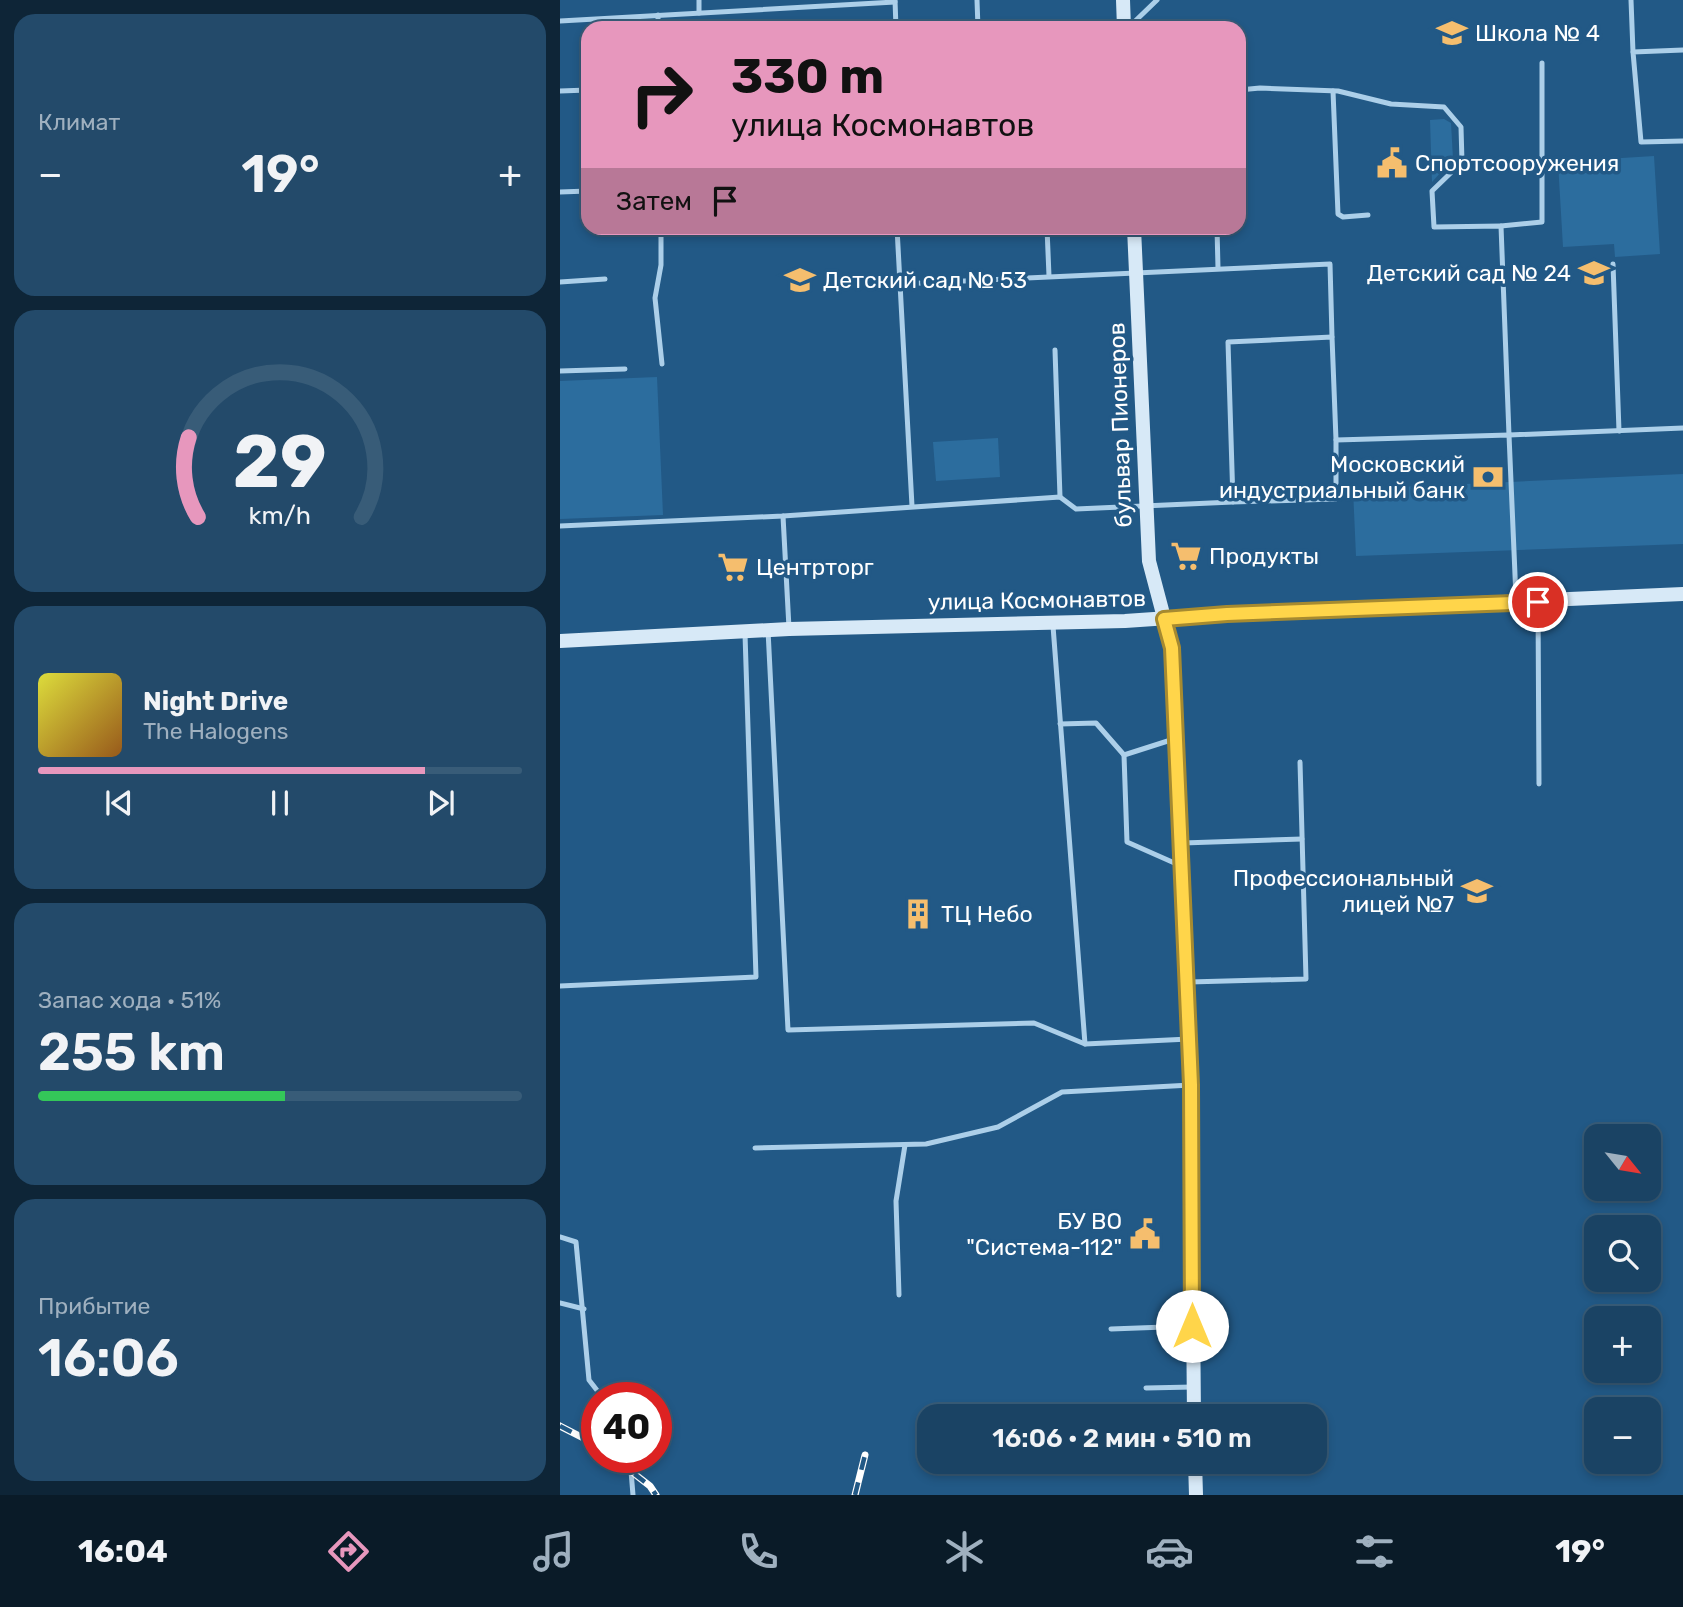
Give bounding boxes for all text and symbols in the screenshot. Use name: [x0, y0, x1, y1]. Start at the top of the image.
school or university icon: Школа № 4: [1435, 16, 1469, 50]
place label: Школа № 4: [1475, 19, 1600, 47]
text: 330 m: [731, 47, 884, 105]
icon: right: [616, 49, 707, 140]
text: улица Космонавтов: [731, 106, 1034, 144]
text: Климат: [38, 108, 120, 136]
text: 19°: [241, 143, 320, 205]
public building icon: Спортсооружения: [1375, 146, 1409, 180]
place label: Спортсооружения: [1415, 149, 1619, 177]
text: −: [38, 151, 63, 197]
text: +: [498, 151, 522, 197]
icon: arrive: [706, 182, 744, 220]
text: Затем: [616, 186, 692, 217]
school or university icon: Детский сад № 24: [1577, 256, 1611, 290]
place label: Детский сад № 24: [1367, 259, 1571, 287]
school or university icon: Детский сад № 53: [783, 263, 817, 297]
place label: Детский сад № 53: [823, 266, 1027, 294]
street label: бульвар Пионеров: [1102, 322, 1138, 528]
text: 29: [233, 420, 327, 506]
place label: Московский индустриальный банк: [1219, 450, 1465, 504]
bank icon: Московский индустриальный банк: [1471, 460, 1505, 494]
text: km/h: [249, 501, 311, 530]
supermarket icon: Продукты: [1169, 539, 1203, 573]
place label: Продукты: [1209, 542, 1319, 570]
supermarket icon: Центрторг: [716, 550, 750, 584]
place label: Центрторг: [756, 553, 874, 581]
pin: [1508, 572, 1568, 632]
icon: arrive: [1519, 583, 1557, 621]
street label: улица Космонавтов: [928, 584, 1146, 616]
text: Night Drive: [143, 686, 288, 717]
text: The Halogens: [143, 717, 289, 745]
icon: previous: [100, 784, 138, 822]
icon: pause: [261, 784, 299, 822]
icon: next: [422, 784, 460, 822]
place label: Профессиональный лицей №7: [1233, 864, 1454, 918]
school or university icon: Профессиональный лицей №7: [1460, 874, 1494, 908]
building icon: ТЦ Небо: [901, 897, 935, 931]
place label: ТЦ Небо: [941, 900, 1033, 928]
text: Запас хода · 51%: [38, 986, 221, 1014]
text: 255 km: [38, 1021, 225, 1083]
north arrow: [1584, 1124, 1661, 1200]
map controls: [1584, 1124, 1661, 1474]
place label: БУ ВО "Система-112": [966, 1207, 1122, 1261]
button: search: [1584, 1215, 1661, 1292]
public building icon: БУ ВО "Система-112": [1128, 1217, 1162, 1251]
position arrow: [1155, 1289, 1229, 1363]
text: Прибытие: [38, 1292, 150, 1320]
button: +: [1584, 1306, 1661, 1383]
text: 16:06: [38, 1327, 179, 1389]
speed limit sign: 40: [581, 1382, 672, 1473]
button: −: [1584, 1397, 1661, 1474]
text: 16:06 · 2 мин · 510 m: [992, 1423, 1252, 1454]
icon: directions: [324, 1527, 373, 1576]
icon: music: [529, 1527, 578, 1576]
icon: phone: [734, 1527, 783, 1576]
icon: climate: [940, 1527, 989, 1576]
icon: car: [1145, 1527, 1194, 1576]
icon: filters: [1350, 1527, 1399, 1576]
text: 16:04: [78, 1532, 168, 1570]
text: 19°: [1555, 1532, 1605, 1570]

